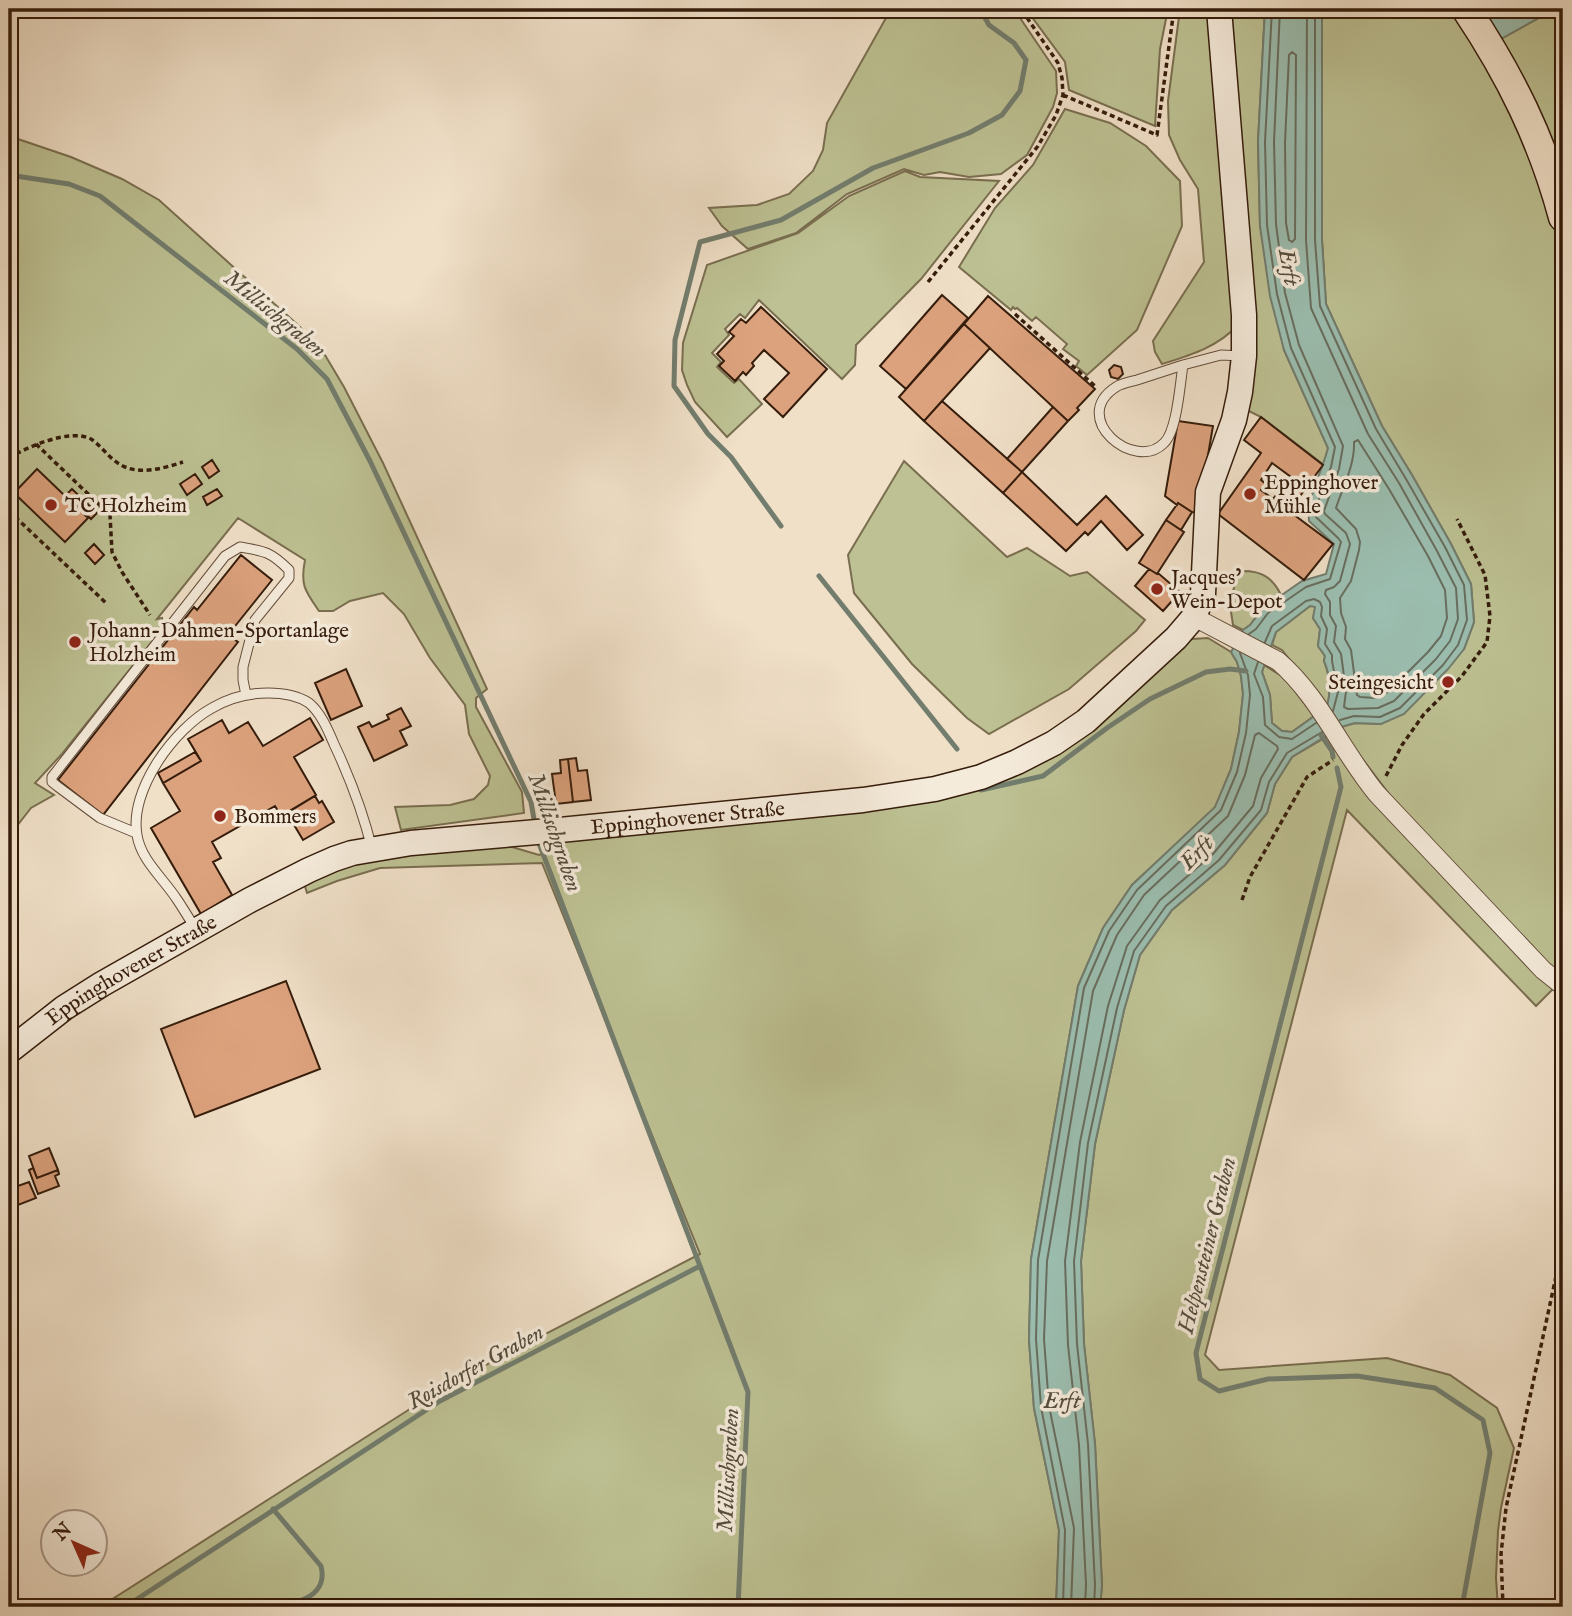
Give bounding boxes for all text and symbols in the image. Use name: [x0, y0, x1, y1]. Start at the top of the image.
water label: Erft: [1271, 245, 1306, 290]
water label: Millischgraben: [217, 264, 332, 365]
place label: Eppinghover Mühle: [1264, 470, 1378, 521]
marker: Eppinghover Mühle: [1242, 486, 1258, 502]
place label: TC Holzheim: [65, 493, 187, 520]
marker: TC Holzheim: [43, 497, 59, 513]
place label: Jacques’ Wein-Depot: [1169, 565, 1283, 616]
marker: Jacques’ Wein-Depot: [1149, 581, 1165, 597]
place label: Johann-Dahmen-Sportanlage Holzheim: [87, 618, 349, 669]
marker: Johann-Dahmen-Sportanlage Holzheim: [67, 634, 83, 650]
place label: Steingesicht: [1328, 670, 1434, 697]
marker: Steingesicht: [1440, 674, 1456, 690]
water label: Millischgraben: [520, 769, 589, 896]
street label: Eppinghovener Straße: [589, 796, 786, 842]
place label: Bommers: [234, 804, 316, 831]
marker: Bommers: [212, 808, 228, 824]
water label: Erft: [1173, 828, 1222, 877]
street label: Eppinghovener Straße: [41, 909, 223, 1032]
water label: Helpensteiner Graben: [1171, 1154, 1243, 1338]
water label: Roisdorfer Graben: [402, 1318, 549, 1417]
water label: Erft: [1042, 1387, 1082, 1416]
water label: Millischgraben: [711, 1407, 747, 1533]
north arrow: [38, 1508, 108, 1578]
text: N: [48, 1518, 78, 1547]

